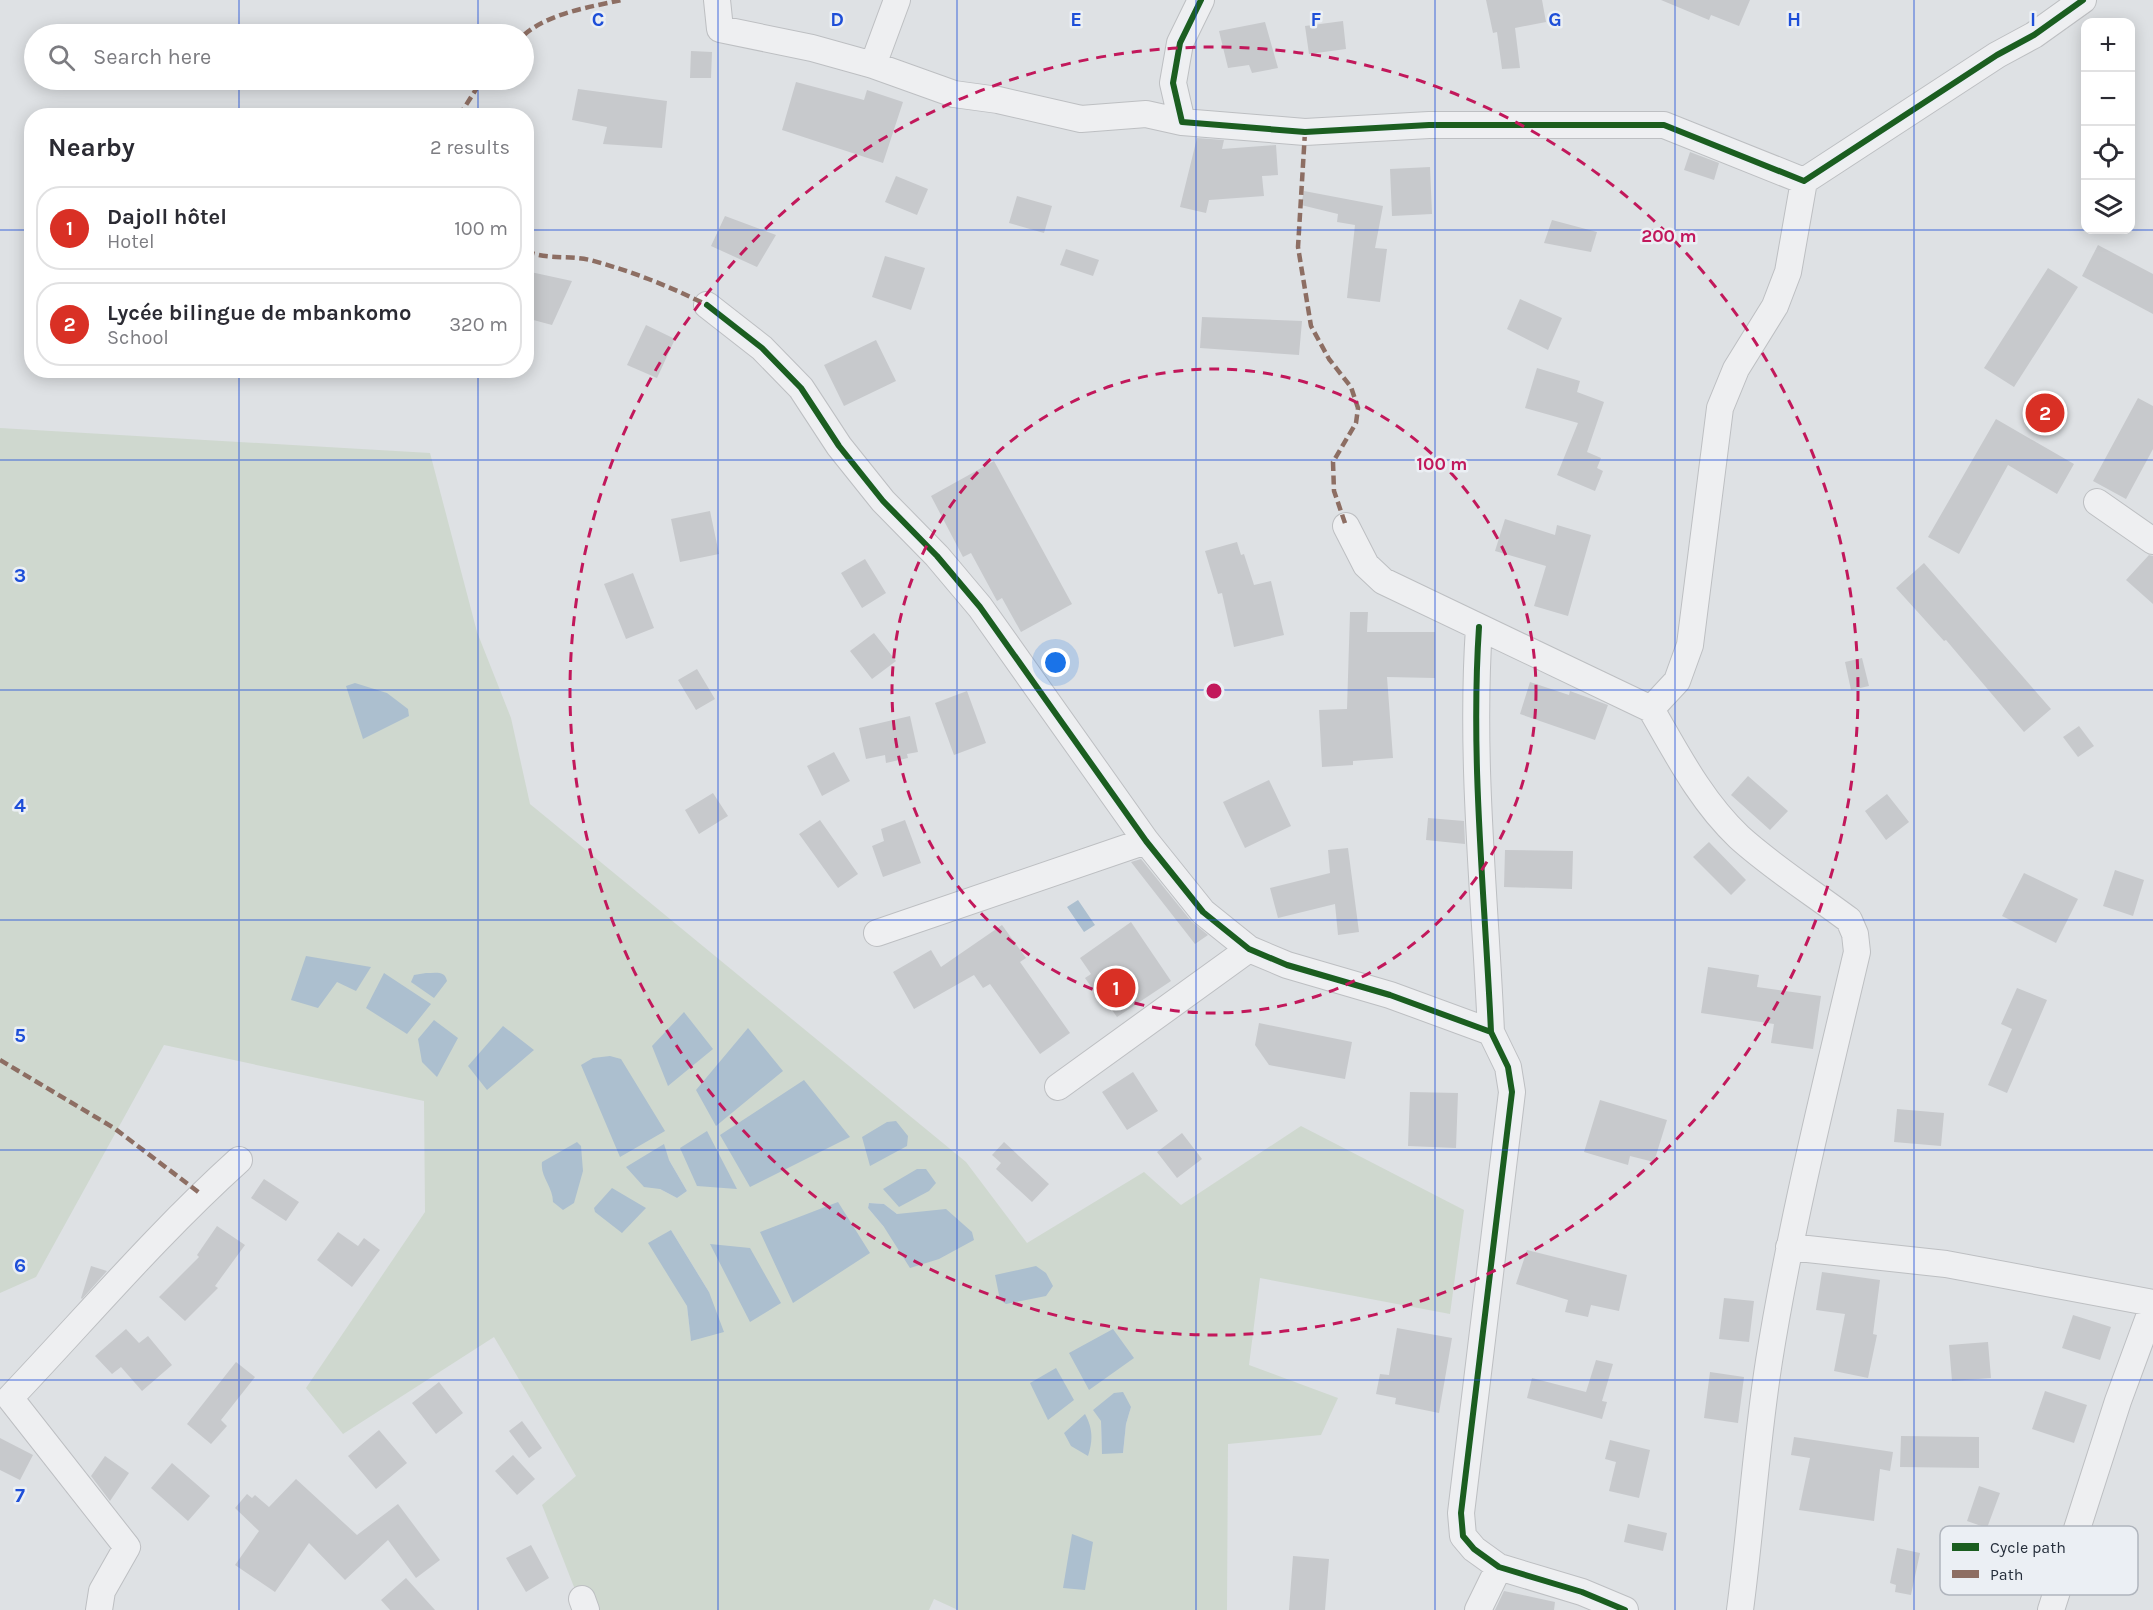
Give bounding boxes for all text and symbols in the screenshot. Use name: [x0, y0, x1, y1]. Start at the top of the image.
text: C: [592, 8, 604, 31]
text: D: [830, 8, 844, 31]
text: E: [1070, 8, 1082, 31]
text: F: [1311, 8, 1322, 31]
text: G: [1548, 8, 1562, 31]
text: H: [1787, 8, 1801, 31]
text: I: [2030, 8, 2036, 31]
map controls: [2081, 18, 2135, 234]
button: +: [2081, 18, 2135, 72]
search box: [24, 24, 534, 90]
icon: search: [45, 41, 78, 74]
text: Search here: [93, 44, 211, 70]
button: −: [2081, 72, 2135, 126]
button: locate: [2081, 126, 2135, 180]
text: Nearby: [48, 132, 135, 163]
text: 2 results: [430, 136, 510, 159]
button: layers: [2081, 180, 2135, 234]
text: Dajoll hôtel: [107, 204, 227, 230]
text: 1: [66, 217, 73, 240]
text: 100 m: [454, 217, 508, 240]
text: 200 m: [1641, 225, 1697, 247]
text: Hotel: [107, 230, 155, 253]
text: Lycée bilingue de mbankomo: [107, 300, 411, 326]
text: 2: [63, 313, 76, 336]
text: 320 m: [449, 313, 508, 336]
text: School: [107, 326, 169, 349]
pin: 2: [2026, 390, 2064, 436]
text: 100 m: [1417, 453, 1467, 475]
text: 3: [14, 564, 26, 587]
your location: [1041, 648, 1070, 677]
centre of rings: [1204, 681, 1224, 701]
text: 4: [14, 794, 26, 817]
pin: 1: [1096, 966, 1136, 1010]
text: 5: [14, 1024, 26, 1047]
text: 6: [14, 1254, 26, 1277]
text: 7: [15, 1484, 25, 1507]
legend: [1940, 1526, 2138, 1595]
text: Cycle path: [1990, 1538, 2066, 1557]
text: Path: [1990, 1565, 2023, 1584]

